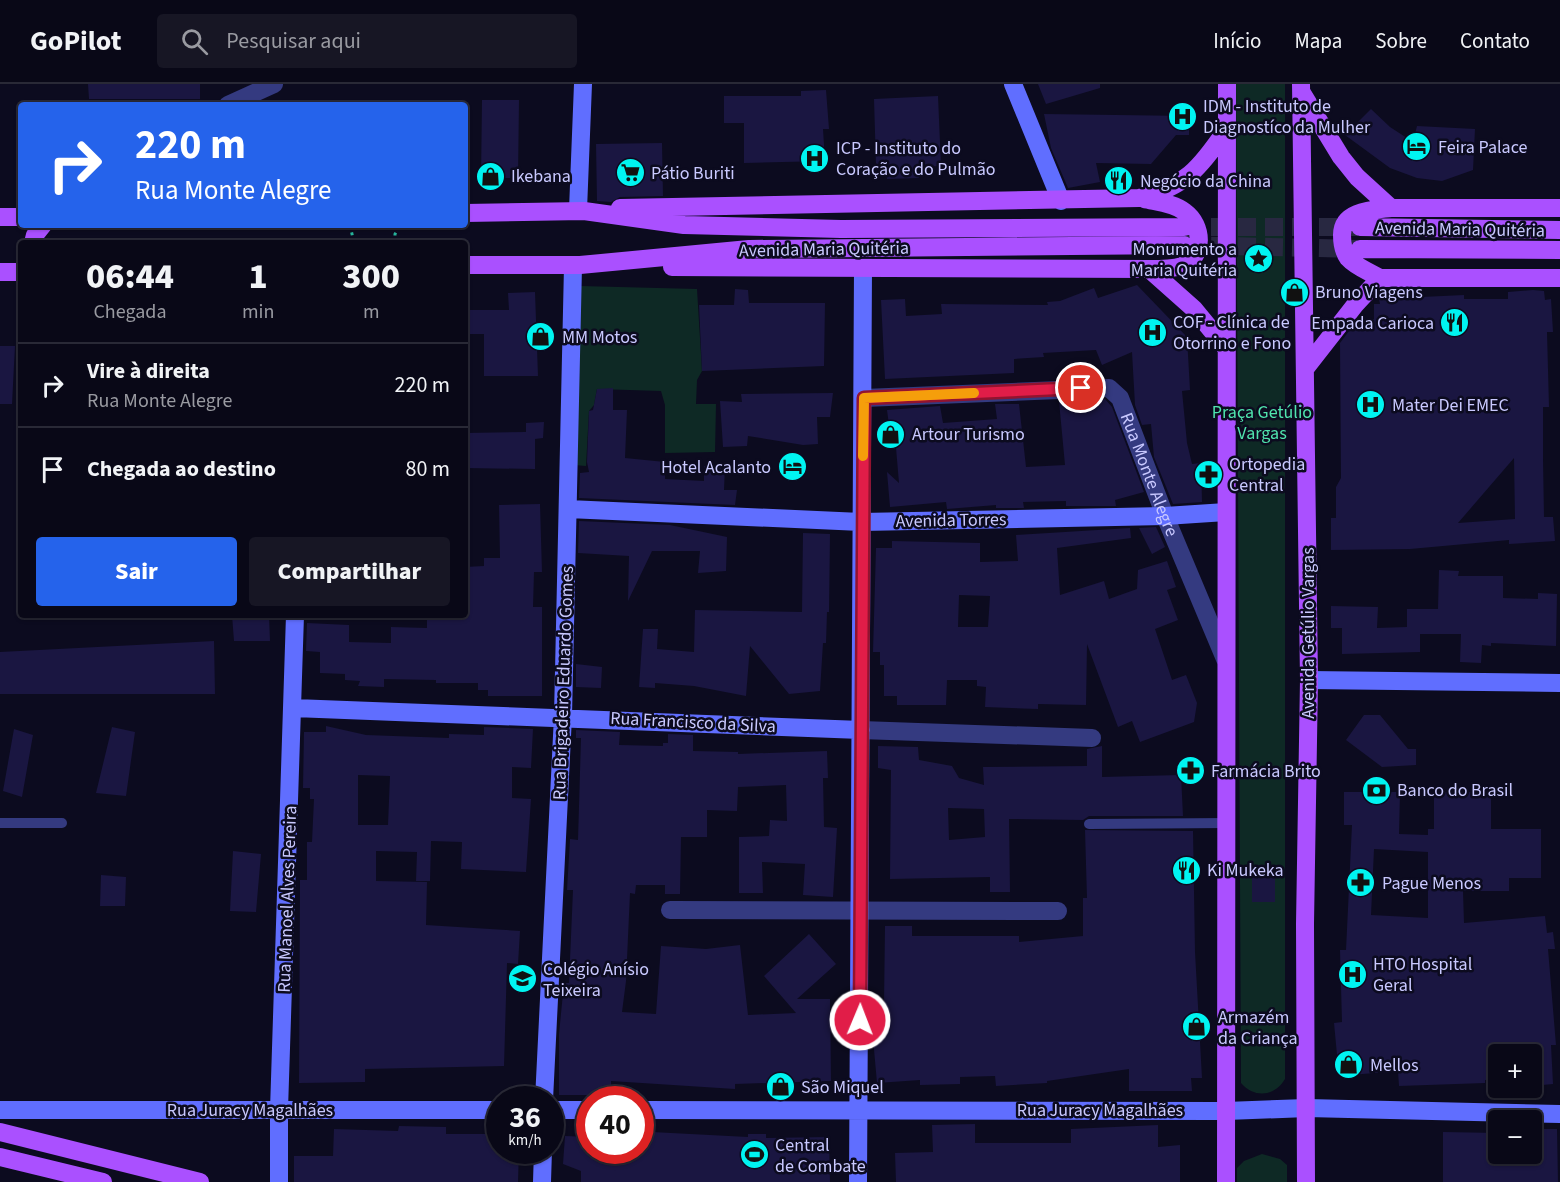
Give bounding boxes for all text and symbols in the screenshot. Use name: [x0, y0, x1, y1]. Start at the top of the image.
search box: [157, 14, 577, 68]
text: GoPilot: [30, 21, 121, 61]
icon: search: [178, 25, 211, 58]
text: Pesquisar aqui: [226, 25, 361, 57]
text: Início: [1213, 26, 1261, 56]
text: Mapa: [1294, 26, 1342, 56]
text: Sobre: [1375, 26, 1427, 56]
text: Contato: [1460, 26, 1530, 56]
place label: IDM - Instituto de Diagnostíco da Mulher: [1203, 94, 1371, 140]
hospital icon: IDM - Instituto de Diagnostíco da Mulher: [1166, 100, 1198, 132]
text: 220 m: [135, 115, 246, 175]
icon: right: [36, 126, 114, 204]
hotel icon: Feira Palace: [1401, 131, 1433, 163]
place label: Feira Palace: [1438, 135, 1527, 160]
place label: ICP - Instituto do Coração e do Pulmão: [836, 136, 996, 182]
hospital icon: ICP - Instituto do Coração e do Pulmão: [799, 142, 831, 174]
supermarket icon: Pátio Buriti: [614, 157, 646, 189]
shop icon: Ikebana: [474, 160, 506, 192]
place label: Pátio Buriti: [651, 161, 735, 186]
place label: Ikebana: [511, 164, 571, 189]
restaurant icon: Negócio da China: [1103, 165, 1135, 197]
place label: Negócio da China: [1140, 169, 1271, 194]
text: Rua Monte Alegre: [135, 171, 331, 210]
street label: Avenida Maria Quitéria: [1375, 216, 1545, 243]
street label: Avenida Maria Quitéria: [739, 236, 909, 263]
place label: Monumento a Maria Quitéria: [1131, 237, 1237, 283]
place icon: Monumento a Maria Quitéria: [1242, 243, 1274, 275]
text: 06:44: [86, 251, 174, 302]
text: 1: [249, 251, 268, 302]
text: 300: [342, 251, 400, 302]
shop icon: Bruno Viagens: [1278, 276, 1310, 308]
place label: Bruno Viagens: [1315, 280, 1423, 305]
text: Chegada: [93, 298, 166, 326]
text: min: [242, 298, 274, 326]
text: m: [363, 298, 379, 326]
restaurant icon: Empada Carioca: [1439, 307, 1471, 339]
place label: COF - Clínica de Otorrino e Fono: [1173, 310, 1291, 356]
place label: Empada Carioca: [1311, 311, 1434, 336]
hospital icon: COF - Clínica de Otorrino e Fono: [1136, 316, 1168, 348]
shop icon: MM Motos: [525, 321, 557, 353]
place label: MM Motos: [562, 325, 637, 350]
text: Vire à direita: [87, 355, 210, 387]
pin: [1055, 362, 1106, 413]
icon: right: [36, 369, 69, 402]
text: 220 m: [395, 369, 450, 401]
icon: arrive: [1064, 371, 1097, 404]
text: Rua Monte Alegre: [87, 387, 233, 415]
hospital icon: Mater Dei EMEC: [1355, 389, 1387, 421]
place label: Mater Dei EMEC: [1392, 393, 1509, 418]
park label: Praça Getúlio Vargas: [1212, 400, 1312, 446]
street label: Rua Monte Alegre: [1114, 409, 1184, 541]
shop icon: Artour Turismo: [875, 418, 907, 450]
place label: Artour Turismo: [912, 422, 1025, 447]
hotel icon: Hotel Acalanto: [776, 451, 808, 483]
place label: Ortopedia Central: [1229, 452, 1305, 498]
icon: arrive: [36, 453, 69, 486]
text: Chegada ao destino: [87, 453, 276, 485]
text: 80 m: [405, 453, 450, 485]
place label: Hotel Acalanto: [661, 455, 771, 480]
pharmacy icon: Ortopedia Central: [1192, 458, 1224, 490]
street label: Avenida Torres: [895, 507, 1007, 534]
button: Sair: [36, 537, 237, 606]
button: Compartilhar: [249, 537, 450, 606]
street label: Avenida Getúlio Vargas: [1296, 547, 1321, 719]
street label: Rua Brigadeiro Eduardo Gomes: [547, 565, 580, 801]
street label: Rua Francisco da Silva: [610, 706, 776, 739]
pharmacy icon: Farmácia Brito: [1174, 755, 1206, 787]
place label: Farmácia Brito: [1211, 759, 1321, 784]
bank icon: Banco do Brasil: [1360, 774, 1392, 806]
place label: Banco do Brasil: [1397, 778, 1513, 803]
street label: Rua Manoel Alves Pereira: [272, 805, 303, 993]
restaurant icon: Ki Mukeka: [1170, 854, 1202, 886]
place label: Ki Mukeka: [1207, 858, 1284, 883]
pharmacy icon: Pague Menos: [1345, 867, 1377, 899]
place label: Pague Menos: [1382, 871, 1481, 896]
place label: HTO Hospital Geral: [1373, 952, 1472, 998]
place label: Colégio Anísio Teixeira: [543, 957, 649, 1003]
hospital icon: HTO Hospital Geral: [1336, 958, 1368, 990]
school or university icon: Colégio Anísio Teixeira: [506, 963, 538, 995]
position arrow: [828, 988, 892, 1052]
place label: Armazém da Criança: [1218, 1005, 1298, 1051]
shop icon: Armazém da Criança: [1181, 1011, 1213, 1043]
map controls: [1488, 1044, 1542, 1164]
button: +: [1488, 1044, 1542, 1098]
shop icon: Mellos: [1333, 1049, 1365, 1081]
place label: Mellos: [1370, 1053, 1418, 1078]
shop icon: São Miquel: [764, 1071, 796, 1103]
place label: São Miquel: [801, 1075, 884, 1100]
speed limit sign: 40: [576, 1086, 654, 1164]
text: 36: [509, 1096, 541, 1139]
street label: Rua Juracy Magalhães: [167, 1098, 333, 1123]
street label: Rua Juracy Magalhães: [1017, 1098, 1183, 1123]
button: −: [1488, 1110, 1542, 1164]
text: km/h: [508, 1130, 542, 1151]
place label: Central de Combate: [775, 1133, 866, 1179]
sports icon: Central de Combate: [738, 1139, 770, 1171]

